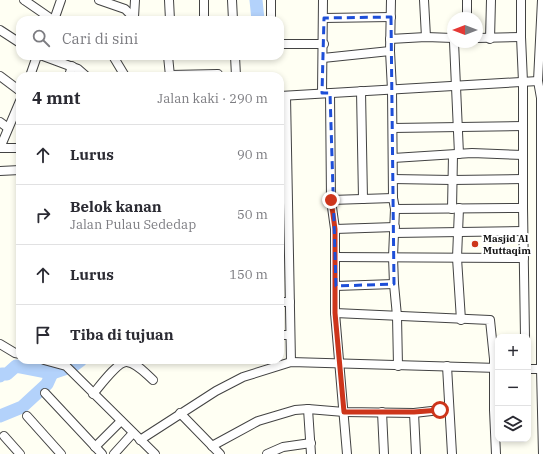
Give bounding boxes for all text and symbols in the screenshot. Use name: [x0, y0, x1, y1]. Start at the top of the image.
north arrow: [447, 12, 483, 48]
search box: [16, 16, 284, 60]
icon: search: [30, 27, 52, 49]
text: Cari di sini: [62, 29, 138, 48]
text: 4 mnt: [32, 87, 80, 109]
text: Jalan kaki · 290 m: [157, 90, 268, 107]
icon: ahead: [32, 144, 54, 166]
text: Lurus: [70, 145, 114, 164]
text: 90 m: [237, 146, 268, 163]
route end: [322, 191, 340, 209]
text: Belok kanan: [70, 197, 162, 216]
icon: right: [32, 204, 54, 226]
text: 50 m: [237, 206, 268, 223]
text: Jalan Pulau Sededap: [70, 216, 196, 233]
place label: Masjid Al Muttaqim: [483, 232, 531, 257]
marker: Masjid Al Muttaqim: [470, 239, 480, 249]
icon: ahead: [32, 264, 54, 286]
text: Lurus: [70, 265, 114, 284]
text: 150 m: [229, 266, 268, 283]
icon: arrive: [32, 324, 54, 346]
text: Tiba di tujuan: [70, 325, 174, 344]
map controls: [495, 334, 531, 442]
button: +: [495, 334, 531, 370]
button: −: [495, 370, 531, 406]
route start: [431, 401, 449, 419]
button: layers: [495, 406, 531, 442]

